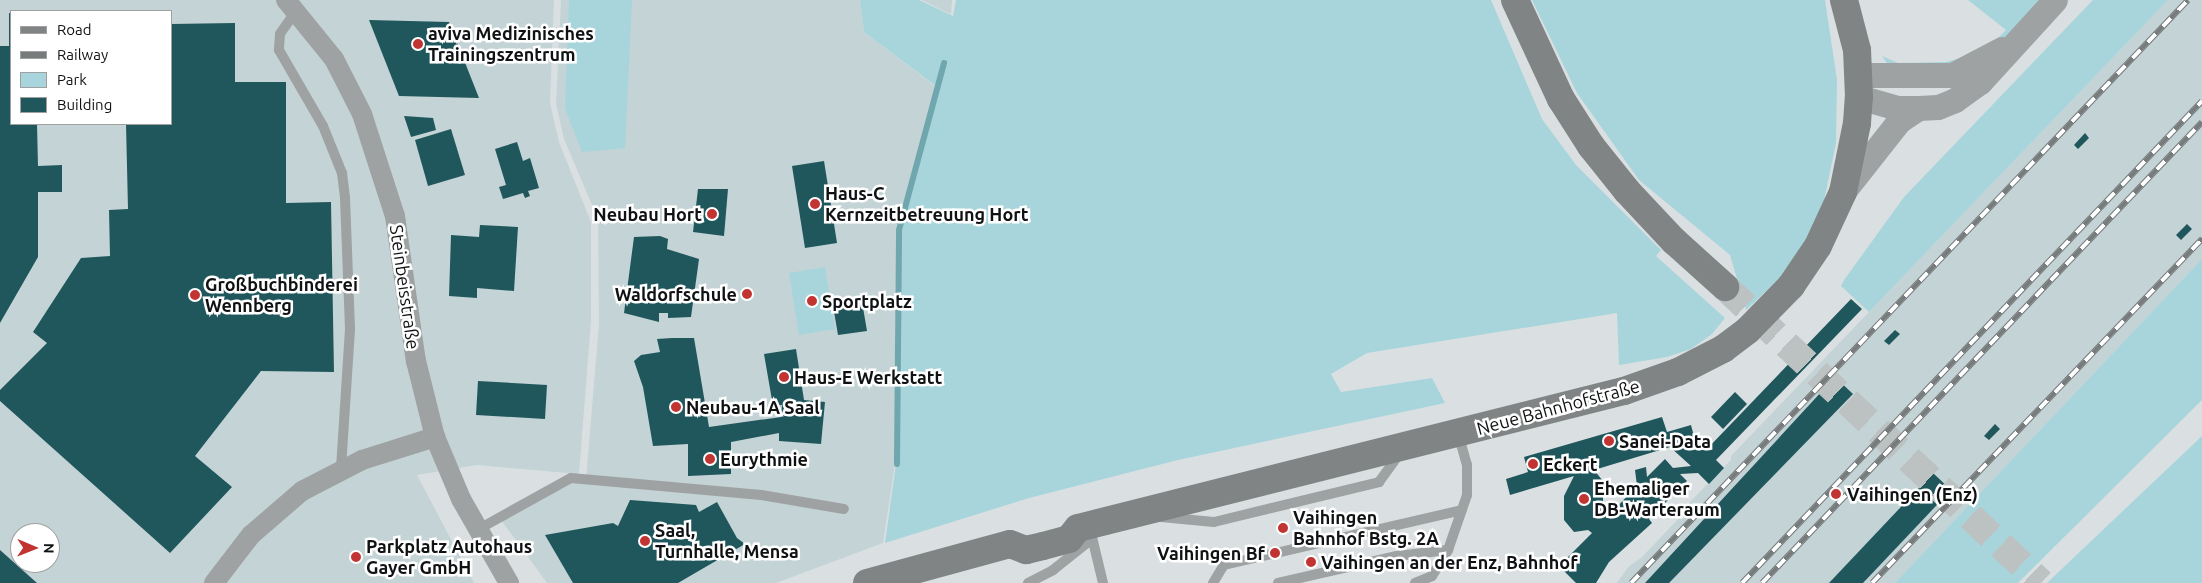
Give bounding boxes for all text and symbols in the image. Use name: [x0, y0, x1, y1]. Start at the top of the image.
legend: [10, 10, 172, 125]
text: Road: [57, 21, 92, 38]
place label: aviva Medizinisches Trainingszentrum: [428, 23, 594, 66]
marker: aviva Medizinisches Trainingszentrum: [412, 38, 424, 50]
text: Railway: [57, 46, 108, 63]
text: Park: [57, 71, 87, 88]
text: Building: [57, 96, 112, 113]
place label: Haus-C Kernzeitbetreuung Hort: [825, 183, 1028, 225]
marker: Haus-C Kernzeitbetreuung Hort: [809, 198, 821, 210]
place label: Neubau Hort: [593, 203, 702, 225]
marker: Neubau Hort: [706, 208, 718, 220]
street label: Steinbeisstraße: [386, 223, 424, 351]
place label: Großbuchbinderei Wennberg: [205, 274, 358, 316]
place label: Waldorfschule: [615, 283, 737, 305]
marker: Waldorfschule: [741, 288, 753, 300]
marker: Großbuchbinderei Wennberg: [189, 289, 201, 301]
place label: Sportplatz: [822, 290, 912, 312]
marker: Sportplatz: [806, 295, 818, 307]
place label: Haus-E Werkstatt: [794, 366, 942, 388]
marker: Haus-E Werkstatt: [778, 371, 790, 383]
street label: Neue Bahnhofstraße: [1474, 375, 1642, 439]
place label: Neubau-1A Saal: [686, 396, 820, 418]
marker: Neubau-1A Saal: [670, 401, 682, 413]
place label: Sanei-Data: [1619, 430, 1711, 452]
marker: Sanei-Data: [1603, 435, 1615, 447]
place label: Eurythmie: [720, 448, 808, 470]
marker: Eurythmie: [704, 453, 716, 465]
place label: Eckert: [1543, 453, 1597, 475]
marker: Eckert: [1527, 458, 1539, 470]
place label: Ehemaliger DB-Warteraum: [1594, 478, 1720, 520]
place label: Vaihingen (Enz): [1847, 483, 1978, 505]
marker: Vaihingen (Enz): [1829, 487, 1843, 501]
marker: Ehemaliger DB-Warteraum: [1578, 493, 1590, 505]
place label: Vaihingen Bahnhof Bstg. 2A: [1293, 507, 1439, 550]
place label: Saal, Turnhalle, Mensa: [655, 520, 799, 562]
marker: Vaihingen Bahnhof Bstg. 2A: [1277, 522, 1289, 534]
north arrow: [10, 523, 60, 573]
marker: Saal, Turnhalle, Mensa: [639, 535, 651, 547]
place label: Parkplatz Autohaus Gayer GmbH: [366, 536, 532, 578]
place label: Vaihingen Bf: [1157, 542, 1265, 564]
text: N: [41, 543, 57, 554]
marker: Vaihingen Bf: [1269, 547, 1281, 559]
marker: Parkplatz Autohaus Gayer GmbH: [350, 551, 362, 563]
place label: Vaihingen an der Enz, Bahnhof: [1321, 551, 1578, 573]
marker: Vaihingen an der Enz, Bahnhof: [1305, 556, 1317, 568]

